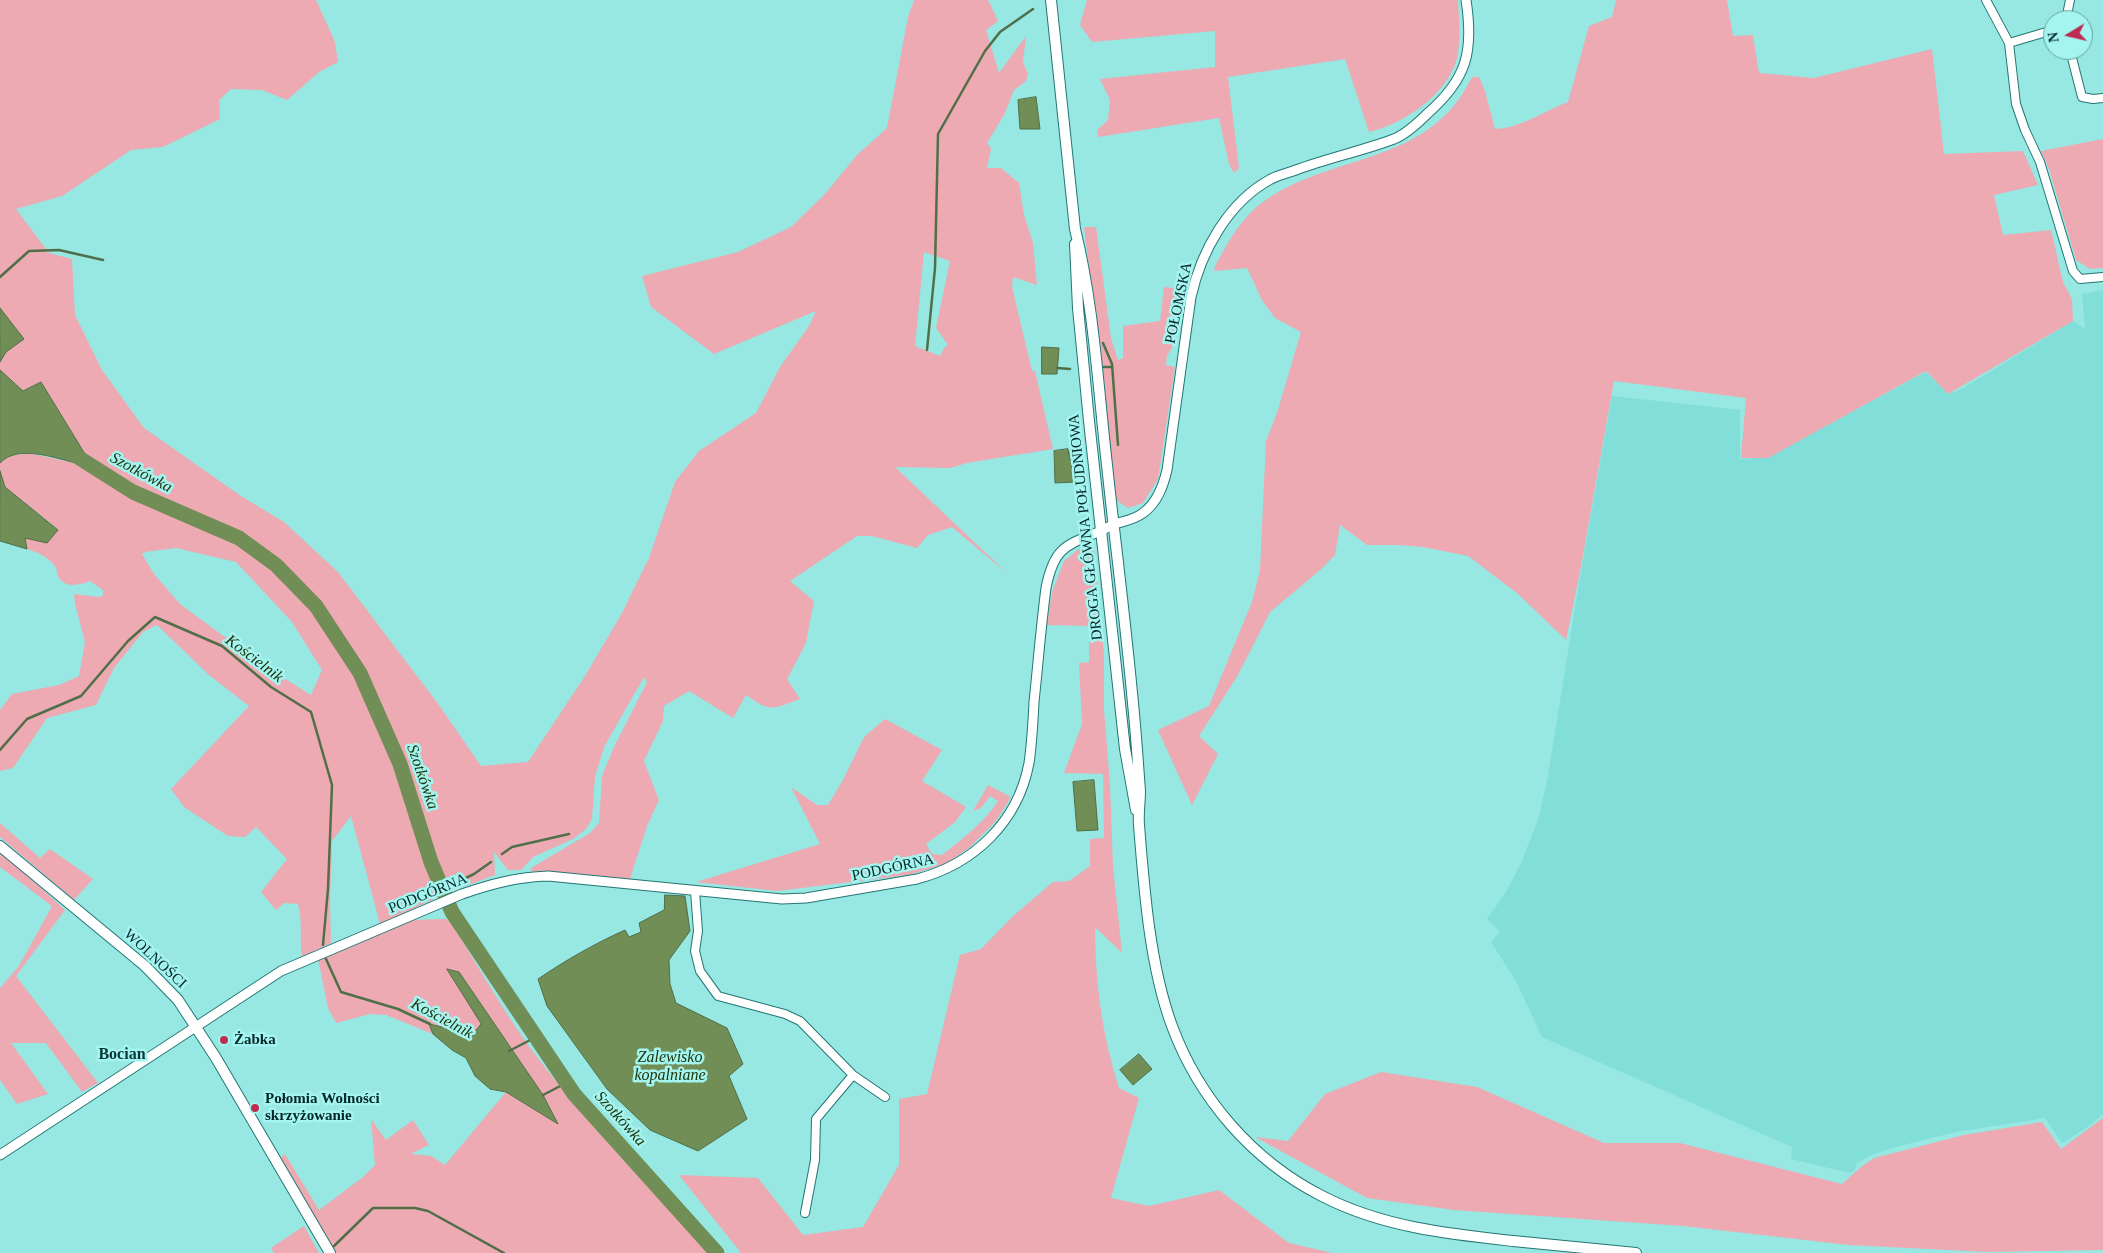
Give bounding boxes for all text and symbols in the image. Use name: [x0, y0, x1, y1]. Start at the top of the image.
north arrow: [2043, 10, 2093, 60]
text: N: [2045, 31, 2062, 43]
street label: POŁOMSKA: [1162, 261, 1196, 345]
street label: DROGA GŁÓWNA POŁUDNIOWA: [1065, 413, 1107, 641]
water label: Szotkówka: [107, 449, 175, 497]
water label: Kościelnik: [221, 631, 287, 687]
water label: Szotkówka: [402, 742, 442, 812]
street label: PODGÓRNA: [850, 851, 936, 885]
street label: PODGÓRNA: [386, 870, 470, 918]
street label: WOLNOŚCI: [120, 925, 190, 993]
water label: Kościelnik: [408, 995, 476, 1043]
place label: Żabka: [234, 1031, 276, 1049]
marker: Żabka: [218, 1034, 230, 1046]
district label: Bocian: [98, 1045, 146, 1065]
water label: Zalewisko kopalniane: [634, 1048, 706, 1086]
water label: Szotkówka: [590, 1087, 650, 1151]
place label: Połomia Wolności skrzyżowanie: [265, 1090, 380, 1125]
marker: Połomia Wolności skrzyżowanie: [249, 1102, 261, 1114]

